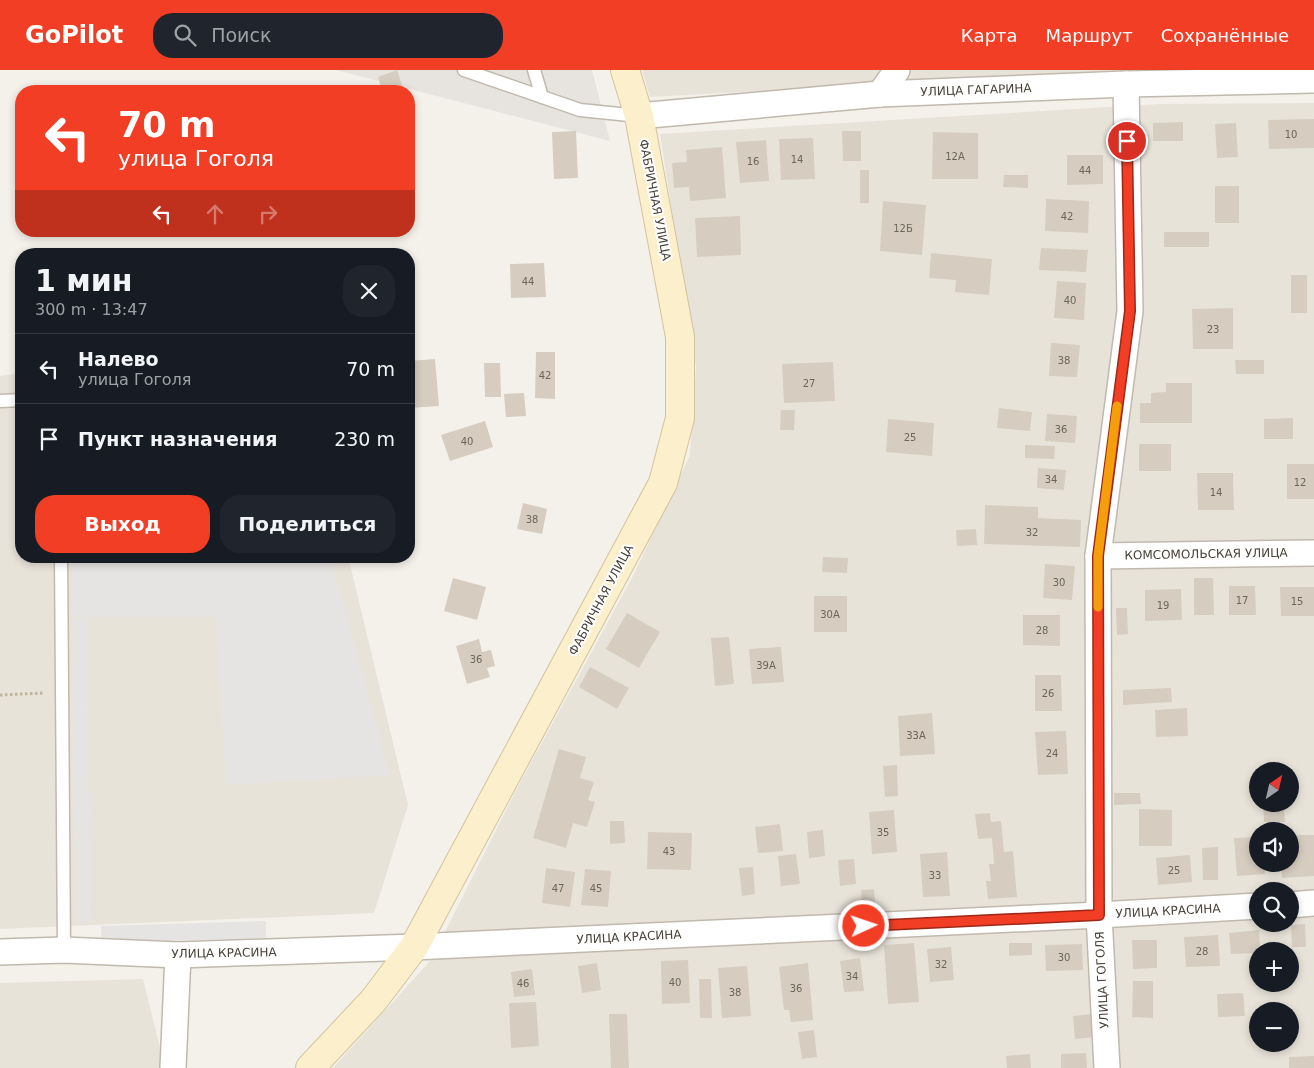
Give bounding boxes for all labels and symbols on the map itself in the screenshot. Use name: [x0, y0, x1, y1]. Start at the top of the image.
street label: УЛИЦА ГАГАРИНА: [920, 81, 1033, 99]
pin: [1106, 120, 1148, 162]
house number: 10: [1285, 129, 1297, 140]
street label: ФАБРИЧНАЯ УЛИЦА: [636, 138, 674, 263]
house number: 12А: [945, 151, 965, 162]
house number: 14: [791, 154, 803, 165]
house number: 16: [747, 156, 759, 167]
house number: 44: [1079, 165, 1091, 176]
house number: 42: [1061, 211, 1073, 222]
house number: 12Б: [893, 223, 913, 234]
house number: 44: [522, 276, 534, 287]
house number: 40: [1064, 295, 1076, 306]
house number: 23: [1207, 324, 1219, 335]
house number: 38: [1058, 355, 1070, 366]
house number: 42: [539, 370, 551, 381]
house number: 27: [803, 378, 815, 389]
house number: 36: [1055, 424, 1067, 435]
house number: 25: [904, 432, 916, 443]
house number: 40: [461, 436, 473, 447]
house number: 34: [1045, 474, 1057, 485]
house number: 12: [1294, 477, 1306, 488]
house number: 14: [1210, 487, 1222, 498]
house number: 38: [526, 514, 538, 525]
house number: 32: [1026, 527, 1038, 538]
street label: ФАБРИЧНАЯ УЛИЦА: [566, 542, 637, 658]
street label: КОМСОМОЛЬСКАЯ УЛИЦА: [1124, 546, 1289, 562]
house number: 30: [1053, 577, 1065, 588]
house number: 17: [1236, 595, 1248, 606]
house number: 15: [1291, 596, 1303, 607]
house number: 19: [1157, 600, 1169, 611]
house number: 30А: [820, 609, 840, 620]
house number: 28: [1036, 625, 1048, 636]
house number: 36: [470, 654, 482, 665]
house number: 39А: [756, 660, 776, 671]
house number: 26: [1042, 688, 1054, 699]
house number: 33А: [906, 730, 926, 741]
house number: 24: [1046, 748, 1058, 759]
north arrow: [1249, 762, 1299, 812]
house number: 35: [877, 827, 889, 838]
house number: 43: [663, 846, 675, 857]
house number: 25: [1168, 865, 1180, 876]
house number: 33: [929, 870, 941, 881]
house number: 47: [552, 883, 564, 894]
house number: 45: [590, 883, 602, 894]
position arrow: [837, 899, 889, 951]
street label: УЛИЦА КРАСИНА: [1115, 901, 1222, 921]
street label: УЛИЦА КРАСИНА: [576, 927, 683, 947]
street label: УЛИЦА ГОГОЛЯ: [1092, 931, 1112, 1029]
street label: УЛИЦА КРАСИНА: [171, 945, 278, 961]
house number: 28: [1196, 946, 1208, 957]
house number: 30: [1058, 952, 1070, 963]
house number: 32: [935, 959, 947, 970]
house number: 34: [846, 971, 858, 982]
house number: 40: [669, 977, 681, 988]
house number: 46: [517, 978, 529, 989]
house number: 36: [790, 983, 802, 994]
house number: 38: [729, 987, 741, 998]

